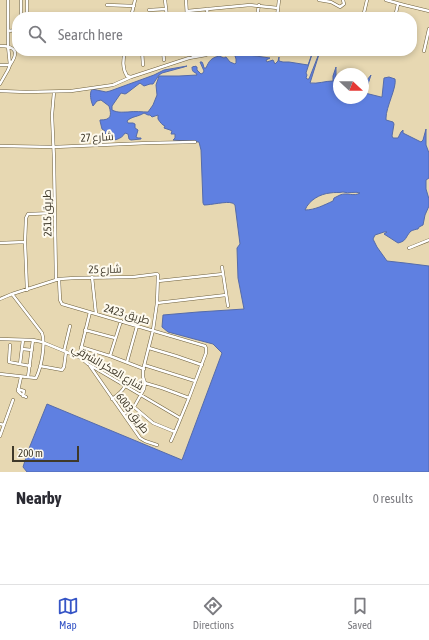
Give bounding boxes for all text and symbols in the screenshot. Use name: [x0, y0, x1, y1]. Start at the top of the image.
search box: [12, 12, 417, 56]
icon: search: [26, 23, 48, 45]
text: Search here: [58, 26, 123, 43]
north arrow: [333, 68, 369, 104]
street label: شارع 27: [80, 130, 114, 146]
street label: طريق 2515: [41, 189, 54, 237]
street label: شارع 25: [88, 263, 122, 277]
street label: طريق 2423: [102, 302, 151, 327]
street label: شارع العكر الشرقي: [69, 342, 146, 395]
street label: طريق 6003: [113, 390, 152, 436]
scale bar: [12, 444, 79, 463]
text: 200 m: [18, 447, 43, 459]
text: Nearby: [16, 488, 62, 508]
text: 0 results: [373, 491, 413, 506]
tab: Map: [57, 595, 79, 631]
tab: Directions: [193, 595, 234, 631]
tab: Saved: [348, 595, 372, 631]

